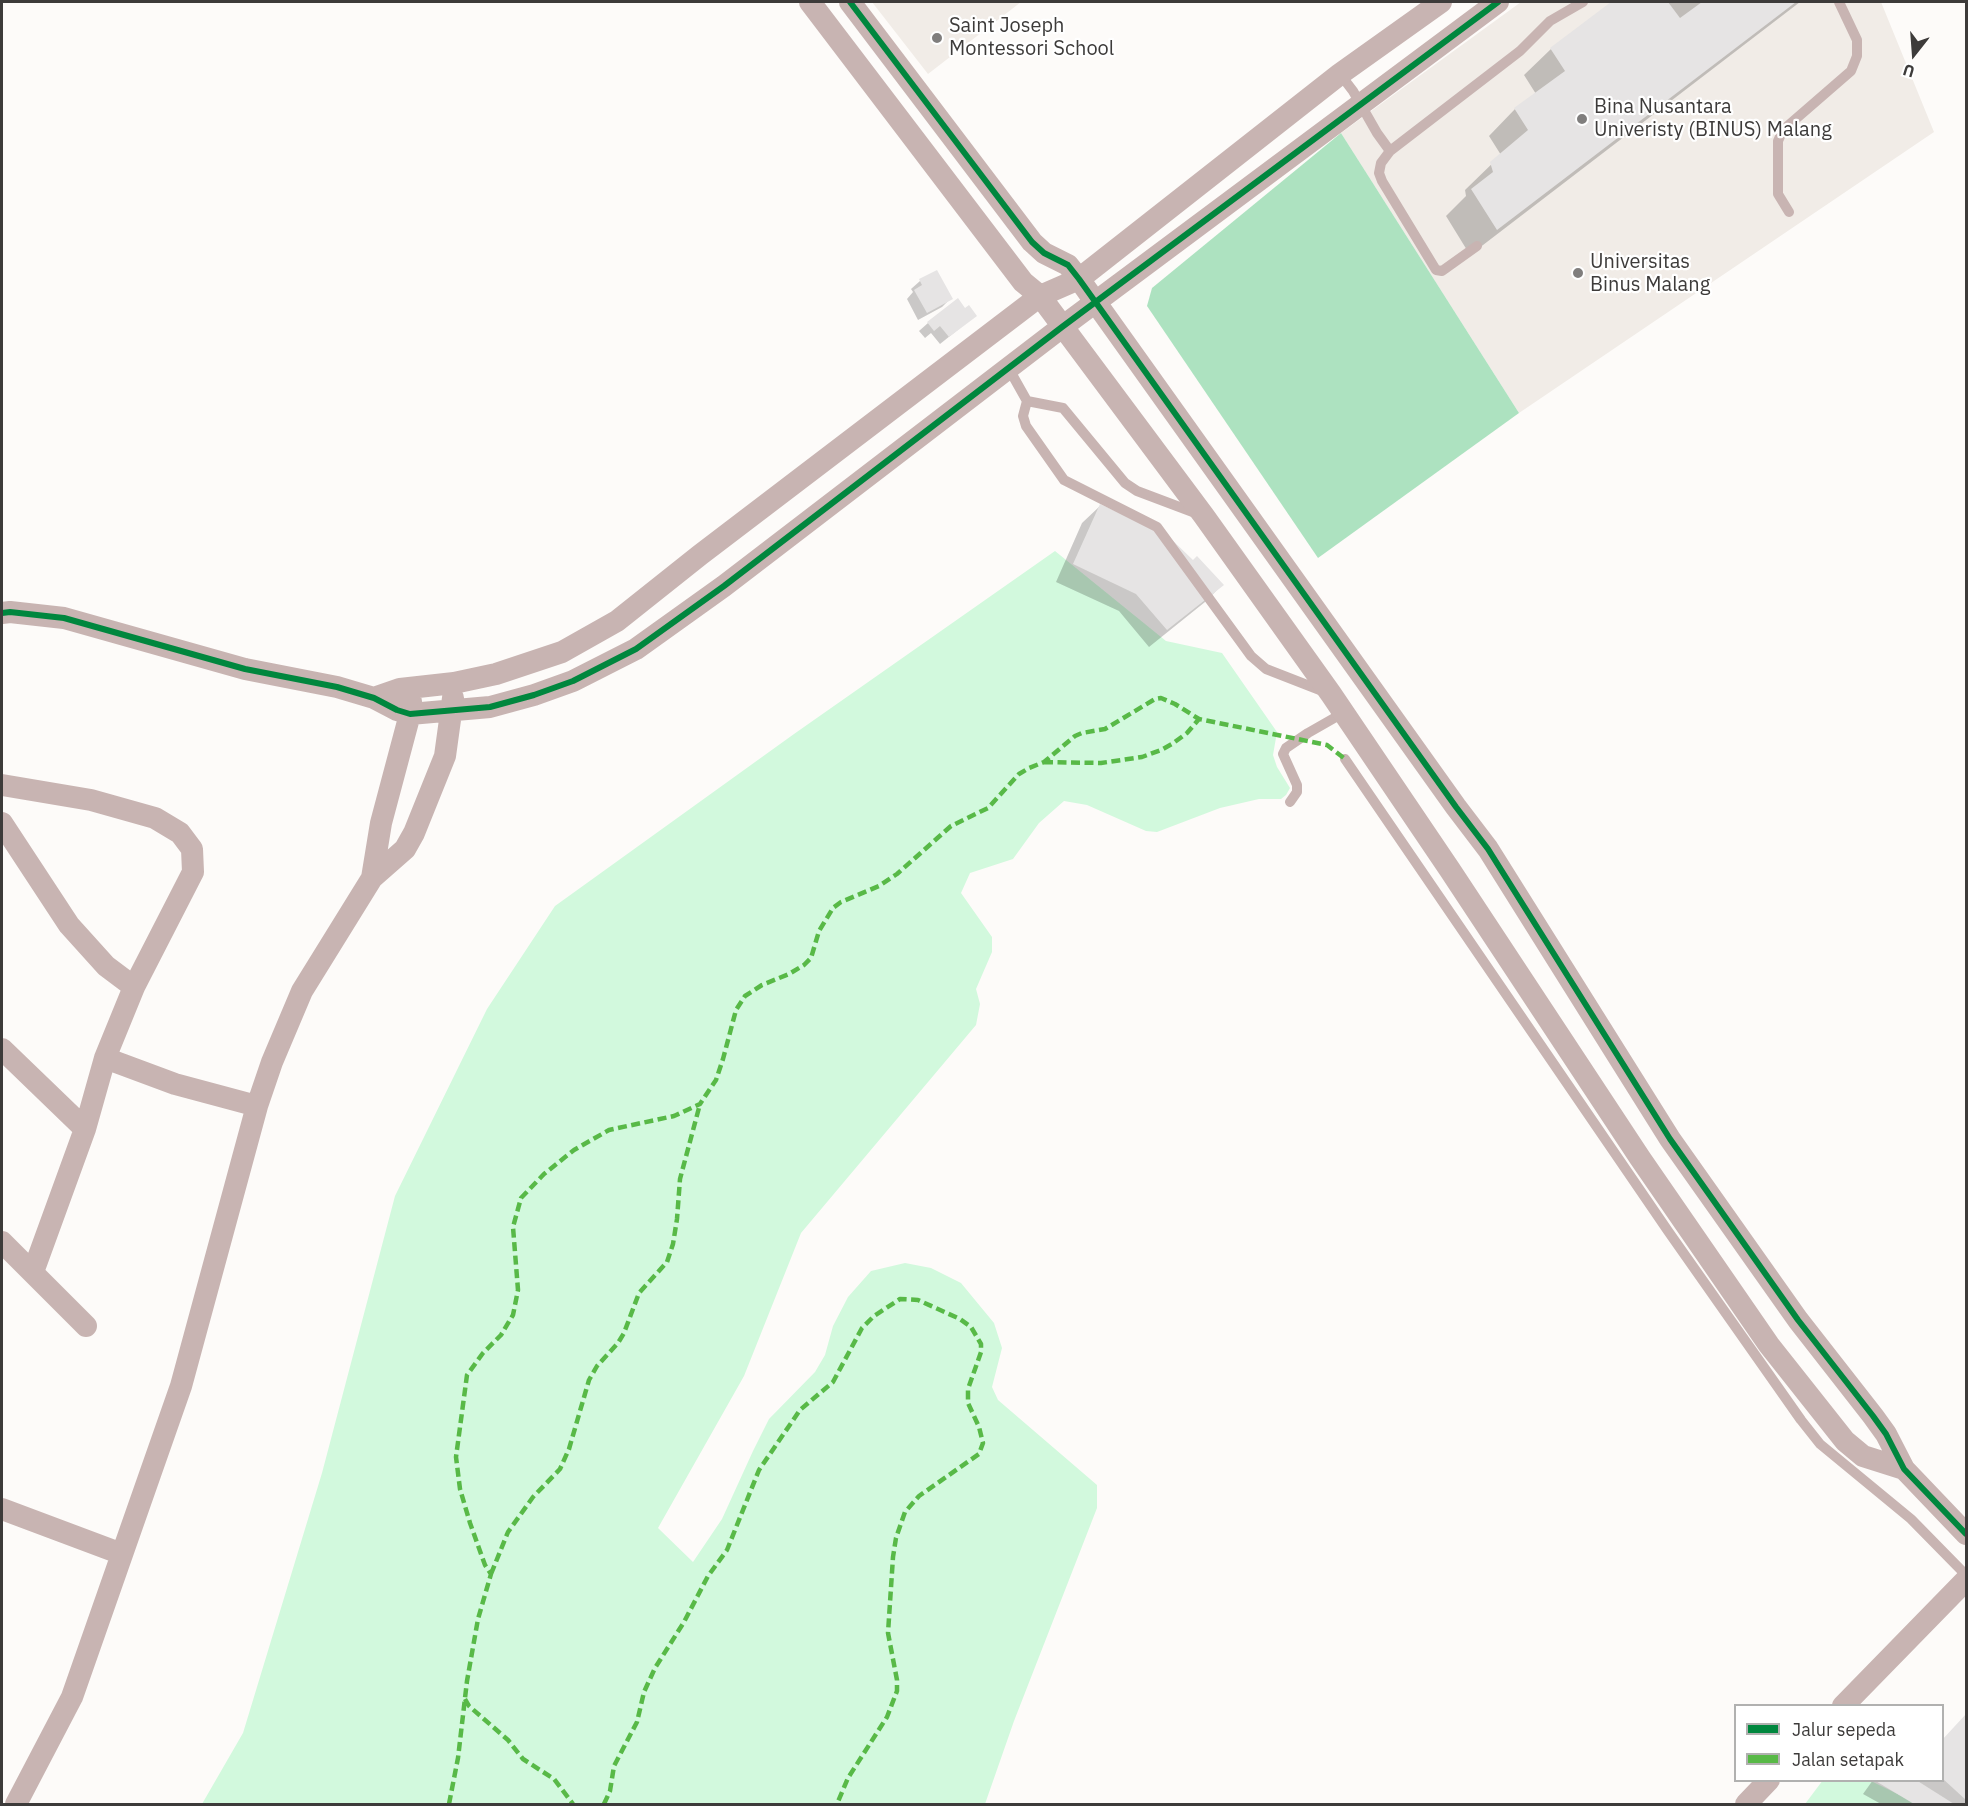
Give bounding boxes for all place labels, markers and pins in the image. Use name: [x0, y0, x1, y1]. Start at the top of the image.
place label: Saint Joseph Montessori School: [949, 14, 1114, 61]
marker: Saint Joseph Montessori School: [930, 31, 944, 45]
place label: Bina Nusantara Univeristy (BINUS) Malang: [1594, 95, 1832, 142]
marker: Bina Nusantara Univeristy (BINUS) Malang: [1575, 112, 1589, 126]
place label: Universitas Binus Malang: [1590, 250, 1710, 297]
marker: Universitas Binus Malang: [1571, 266, 1585, 280]

